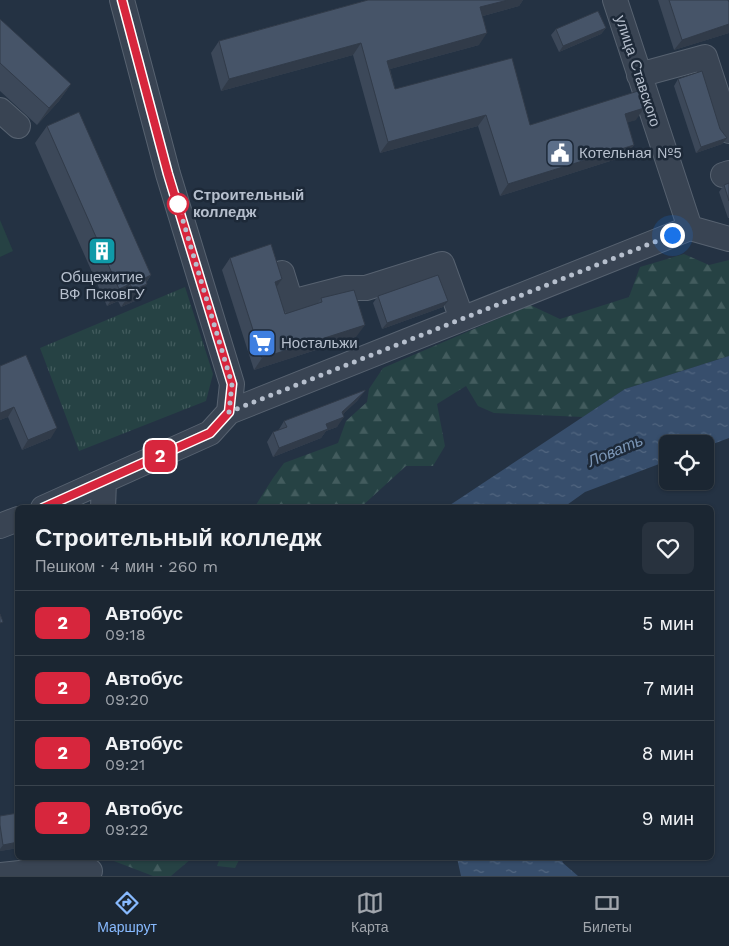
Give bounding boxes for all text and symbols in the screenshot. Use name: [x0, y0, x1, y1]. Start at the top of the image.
street label: улица Ставского: [612, 13, 664, 129]
public building icon: Котельная №5: [545, 138, 575, 168]
place label: Котельная №5: [579, 144, 682, 162]
place label: Строительный колледж: [193, 186, 304, 221]
marker: Строительный колледж: [167, 193, 189, 215]
your location: [660, 223, 685, 248]
building icon: Общежитие ВФ ПсковГУ: [87, 236, 117, 266]
place label: Общежитие ВФ ПсковГУ: [59, 268, 145, 303]
supermarket icon: Ностальжи: [247, 328, 277, 358]
place label: Ностальжи: [281, 334, 358, 352]
water label: Ловать: [584, 430, 646, 471]
map controls: [659, 435, 714, 490]
button: locate: [659, 435, 714, 490]
line badge: 2: [144, 440, 176, 472]
text: 2: [155, 445, 165, 466]
button: heart: [642, 522, 694, 574]
text: Строительный колледж: [35, 524, 321, 552]
text: Пешком · 4 мин · 260 m: [35, 557, 218, 576]
text: Автобус: [105, 602, 183, 625]
text: 2: [57, 612, 68, 633]
text: 5 мин: [642, 612, 694, 635]
text: 09:18: [105, 625, 146, 644]
text: Автобус: [105, 667, 183, 690]
text: 2: [57, 677, 68, 698]
text: 7 мин: [643, 677, 694, 700]
text: 09:20: [105, 690, 149, 709]
text: Автобус: [105, 732, 183, 755]
text: 2: [57, 742, 68, 763]
text: 8 мин: [642, 742, 694, 765]
text: 09:21: [105, 755, 145, 774]
text: Автобус: [105, 797, 183, 820]
text: 2: [57, 807, 68, 828]
text: 9 мин: [642, 807, 694, 830]
text: 09:22: [105, 820, 148, 839]
tab: Маршрут: [97, 889, 157, 935]
tab: Карта: [351, 889, 389, 935]
tab: Билеты: [583, 889, 632, 935]

